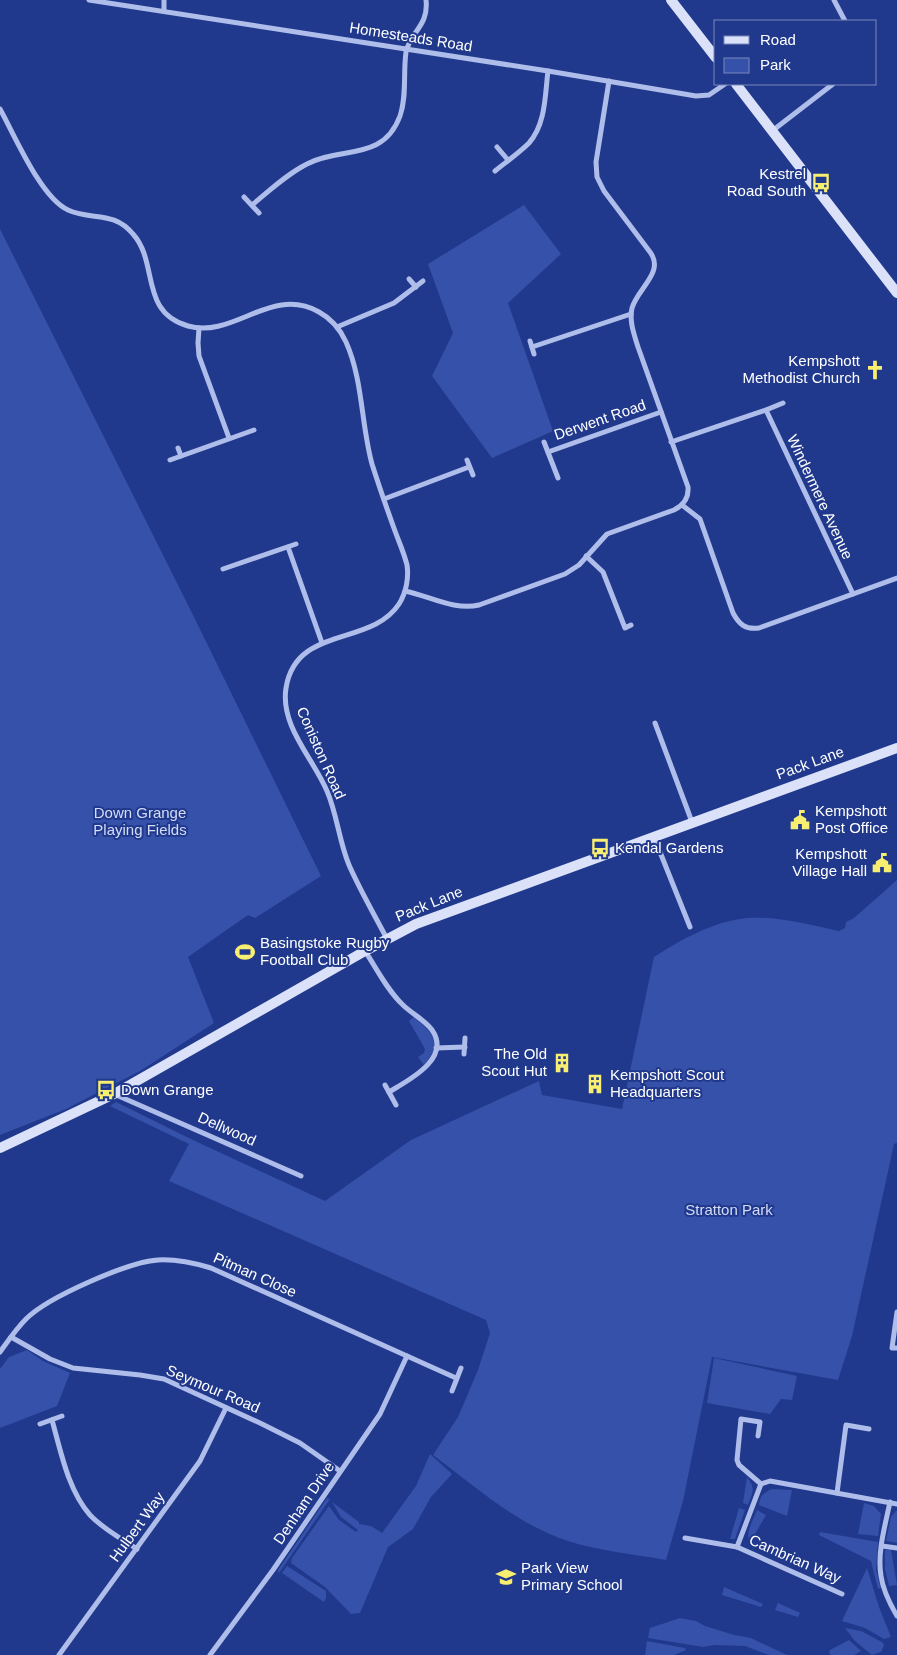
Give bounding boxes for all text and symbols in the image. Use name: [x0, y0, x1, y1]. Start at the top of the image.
street label: Homesteads Road: [348, 18, 474, 55]
legend: [714, 20, 877, 85]
text: Road: [760, 31, 796, 48]
text: Park: [760, 56, 791, 73]
place label: Kestrel Road South: [727, 165, 806, 199]
bus stop icon: Kestrel Road South: [810, 172, 832, 194]
place label: Kempshott Methodist Church: [742, 352, 861, 386]
church icon: Kempshott Methodist Church: [864, 359, 886, 381]
street label: Derwent Road: [552, 396, 648, 443]
street label: Windermere Avenue: [784, 432, 857, 562]
street label: Coniston Road: [294, 704, 349, 802]
street label: Pack Lane: [774, 742, 846, 783]
place label: Kempshott Post Office: [815, 802, 888, 836]
park label: Down Grange Playing Fields: [93, 804, 187, 838]
public building icon: Kempshott Post Office: [789, 809, 811, 831]
bus stop icon: Kendal Gardens: [589, 837, 611, 859]
place label: Kendal Gardens: [615, 839, 723, 856]
place label: Kempshott Village Hall: [792, 845, 868, 879]
public building icon: Kempshott Village Hall: [871, 852, 893, 874]
street label: Pack Lane: [393, 882, 465, 925]
place label: Basingstoke Rugby Football Club: [260, 934, 390, 968]
sports icon: Basingstoke Rugby Football Club: [234, 941, 256, 963]
place label: The Old Scout Hut: [481, 1045, 548, 1079]
building icon: The Old Scout Hut: [551, 1052, 573, 1074]
place label: Kempshott Scout Headquarters: [610, 1066, 725, 1100]
building icon: Kempshott Scout Headquarters: [584, 1073, 606, 1095]
bus stop icon: Down Grange: [95, 1079, 117, 1101]
place label: Down Grange: [121, 1081, 214, 1098]
street label: Dellwood: [196, 1108, 259, 1149]
park label: Stratton Park: [685, 1201, 773, 1218]
street label: Pitman Close: [211, 1249, 299, 1300]
street label: Seymour Road: [164, 1361, 263, 1416]
street label: Denham Drive: [270, 1458, 337, 1547]
street label: Hulbert Way: [106, 1488, 168, 1565]
street label: Cambrian Way: [747, 1531, 844, 1587]
place label: Park View Primary School: [521, 1559, 623, 1593]
school or university icon: Park View Primary School: [495, 1566, 517, 1588]

